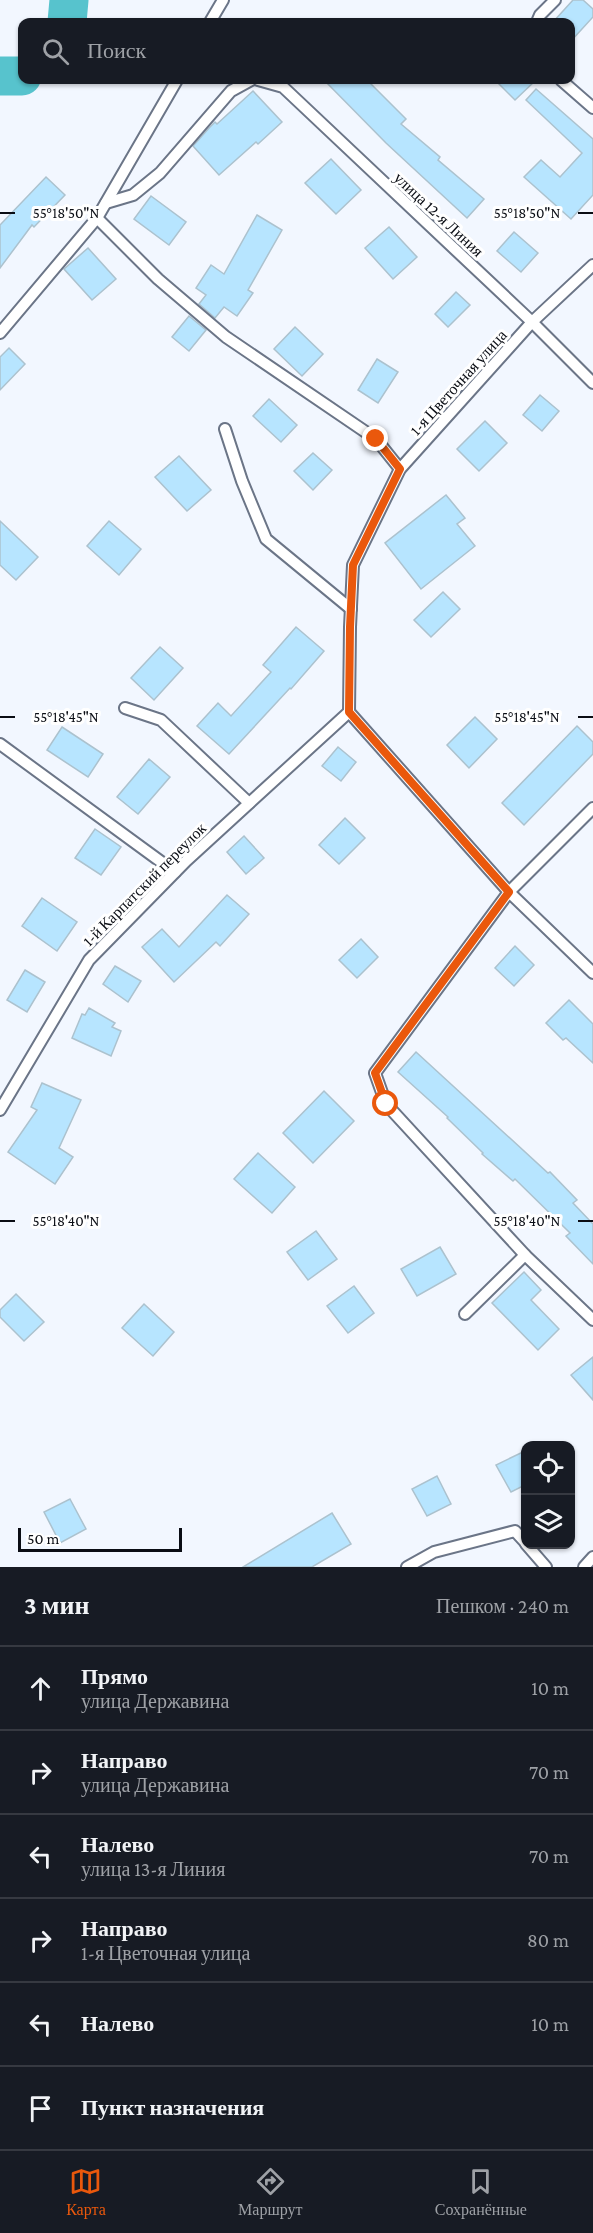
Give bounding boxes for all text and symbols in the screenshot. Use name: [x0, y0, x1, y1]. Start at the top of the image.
search box: [18, 18, 575, 84]
icon: search: [39, 35, 72, 68]
text: Поиск: [87, 38, 146, 63]
street label: улица 12-я Линия: [390, 169, 487, 261]
text: 55°18'50"N: [33, 205, 99, 221]
text: 55°18'50"N: [494, 205, 560, 221]
street label: 1-я Цветочная улица: [407, 326, 511, 439]
route end: [362, 425, 388, 451]
text: 55°18'45"N: [33, 709, 99, 725]
text: 55°18'45"N: [494, 709, 560, 725]
street label: 1-й Карпатский переулок: [79, 819, 210, 950]
route start: [372, 1090, 398, 1116]
text: 55°18'40"N: [33, 1213, 100, 1229]
text: 55°18'40"N: [494, 1213, 561, 1229]
map controls: [521, 1441, 575, 1549]
button: locate: [521, 1441, 575, 1495]
button: layers: [521, 1495, 575, 1549]
scale bar: [18, 1525, 182, 1552]
text: 50 m: [27, 1530, 59, 1547]
text: 3 мин: [24, 1591, 89, 1620]
text: Пешком · 240 m: [436, 1595, 569, 1617]
text: Прямо: [81, 1664, 148, 1689]
icon: ahead: [24, 1672, 57, 1705]
text: 10 m: [531, 1677, 569, 1699]
text: улица Державина: [81, 1690, 229, 1712]
text: Направо: [81, 1748, 167, 1773]
icon: right: [24, 1756, 57, 1789]
text: 70 m: [529, 1761, 569, 1783]
text: улица Державина: [81, 1774, 229, 1796]
text: Налево: [81, 1832, 154, 1857]
icon: left: [24, 1840, 57, 1873]
text: 70 m: [529, 1845, 569, 1867]
text: улица 13-я Линия: [81, 1858, 225, 1880]
text: Направо: [81, 1916, 167, 1941]
icon: right: [24, 1924, 57, 1957]
text: 80 m: [527, 1929, 569, 1951]
text: 1-я Цветочная улица: [81, 1942, 250, 1964]
icon: left: [24, 2008, 57, 2041]
text: Налево: [81, 2011, 154, 2036]
text: 10 m: [531, 2013, 569, 2035]
icon: arrive: [24, 2092, 57, 2125]
text: Пункт назначения: [81, 2095, 264, 2120]
tab: Карта: [66, 2165, 106, 2219]
tab: Маршрут: [238, 2165, 303, 2219]
tab: Сохранённые: [435, 2165, 527, 2219]

